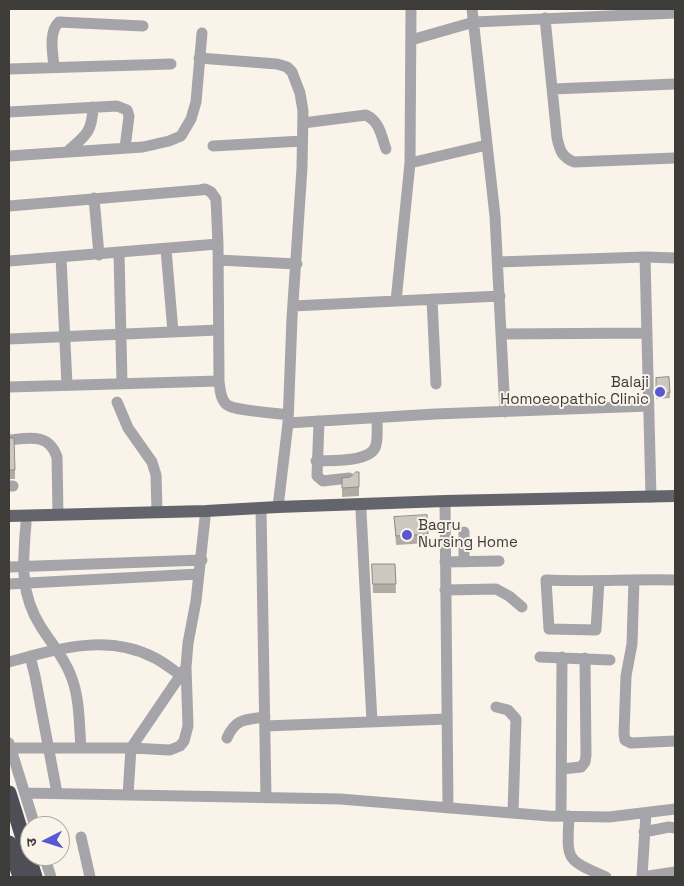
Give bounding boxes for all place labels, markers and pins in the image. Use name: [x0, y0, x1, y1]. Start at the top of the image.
place label: Balaji Homoeopathic Clinic: [500, 374, 649, 409]
marker: Balaji Homoeopathic Clinic: [653, 385, 667, 399]
place label: Bagru Nursing Home: [418, 517, 518, 552]
marker: Bagru Nursing Home: [400, 528, 414, 542]

